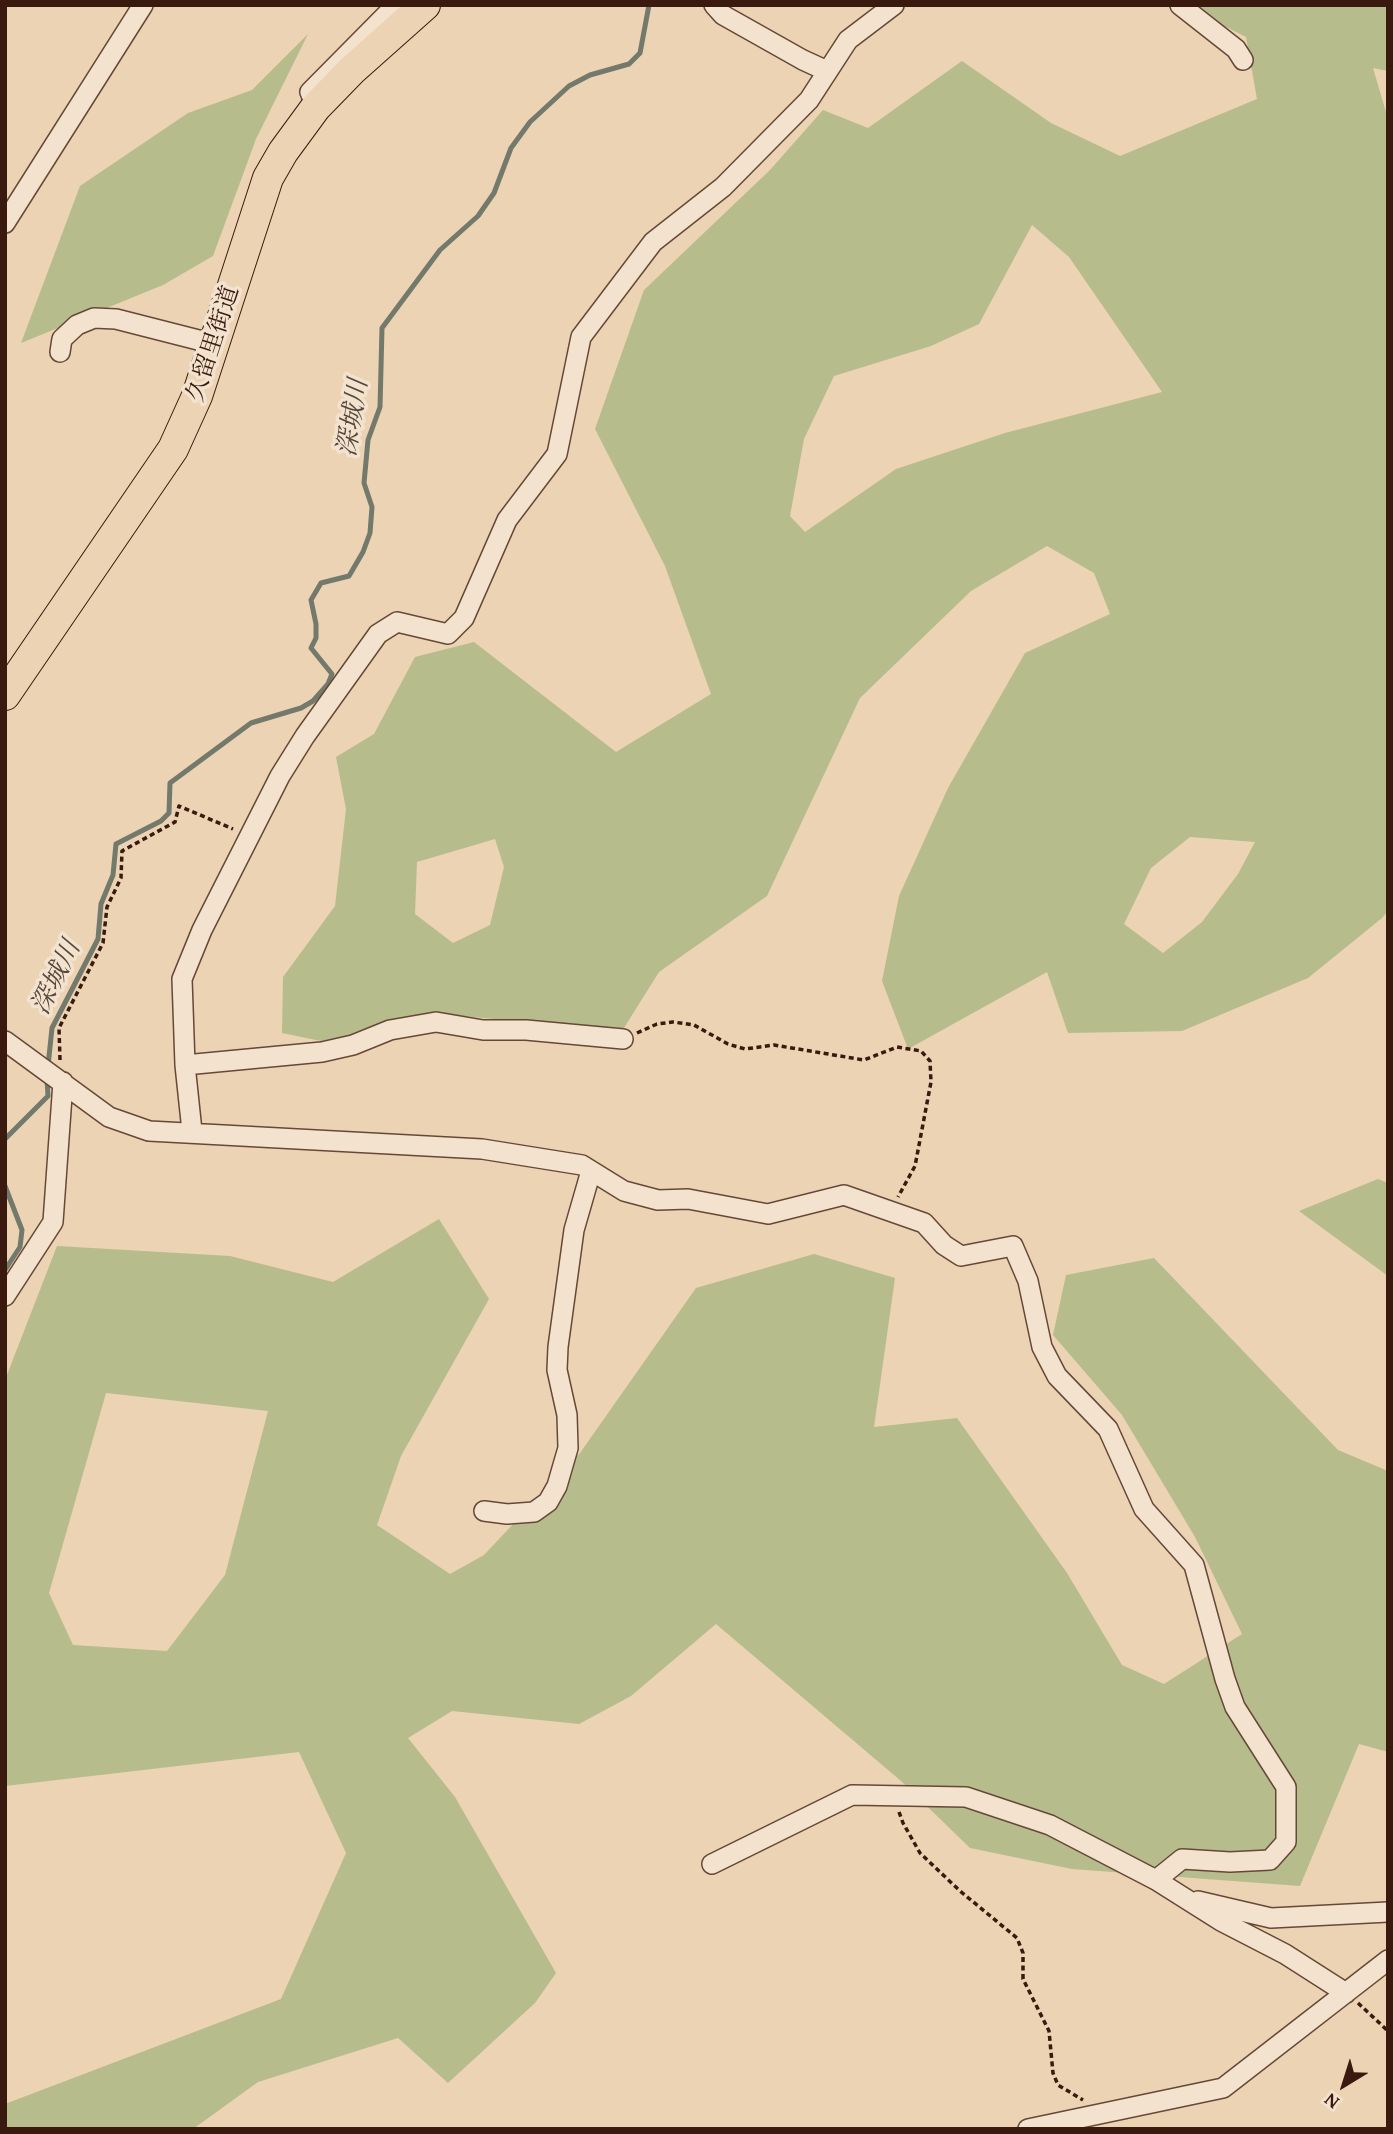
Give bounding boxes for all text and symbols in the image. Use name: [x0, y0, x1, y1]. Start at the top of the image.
street label: 久留里街道: [182, 282, 246, 406]
water label: 深城川: [332, 377, 376, 459]
water label: 深城川: [26, 936, 88, 1020]
north arrow: [1309, 2050, 1379, 2120]
text: N: [1317, 2087, 1345, 2116]

